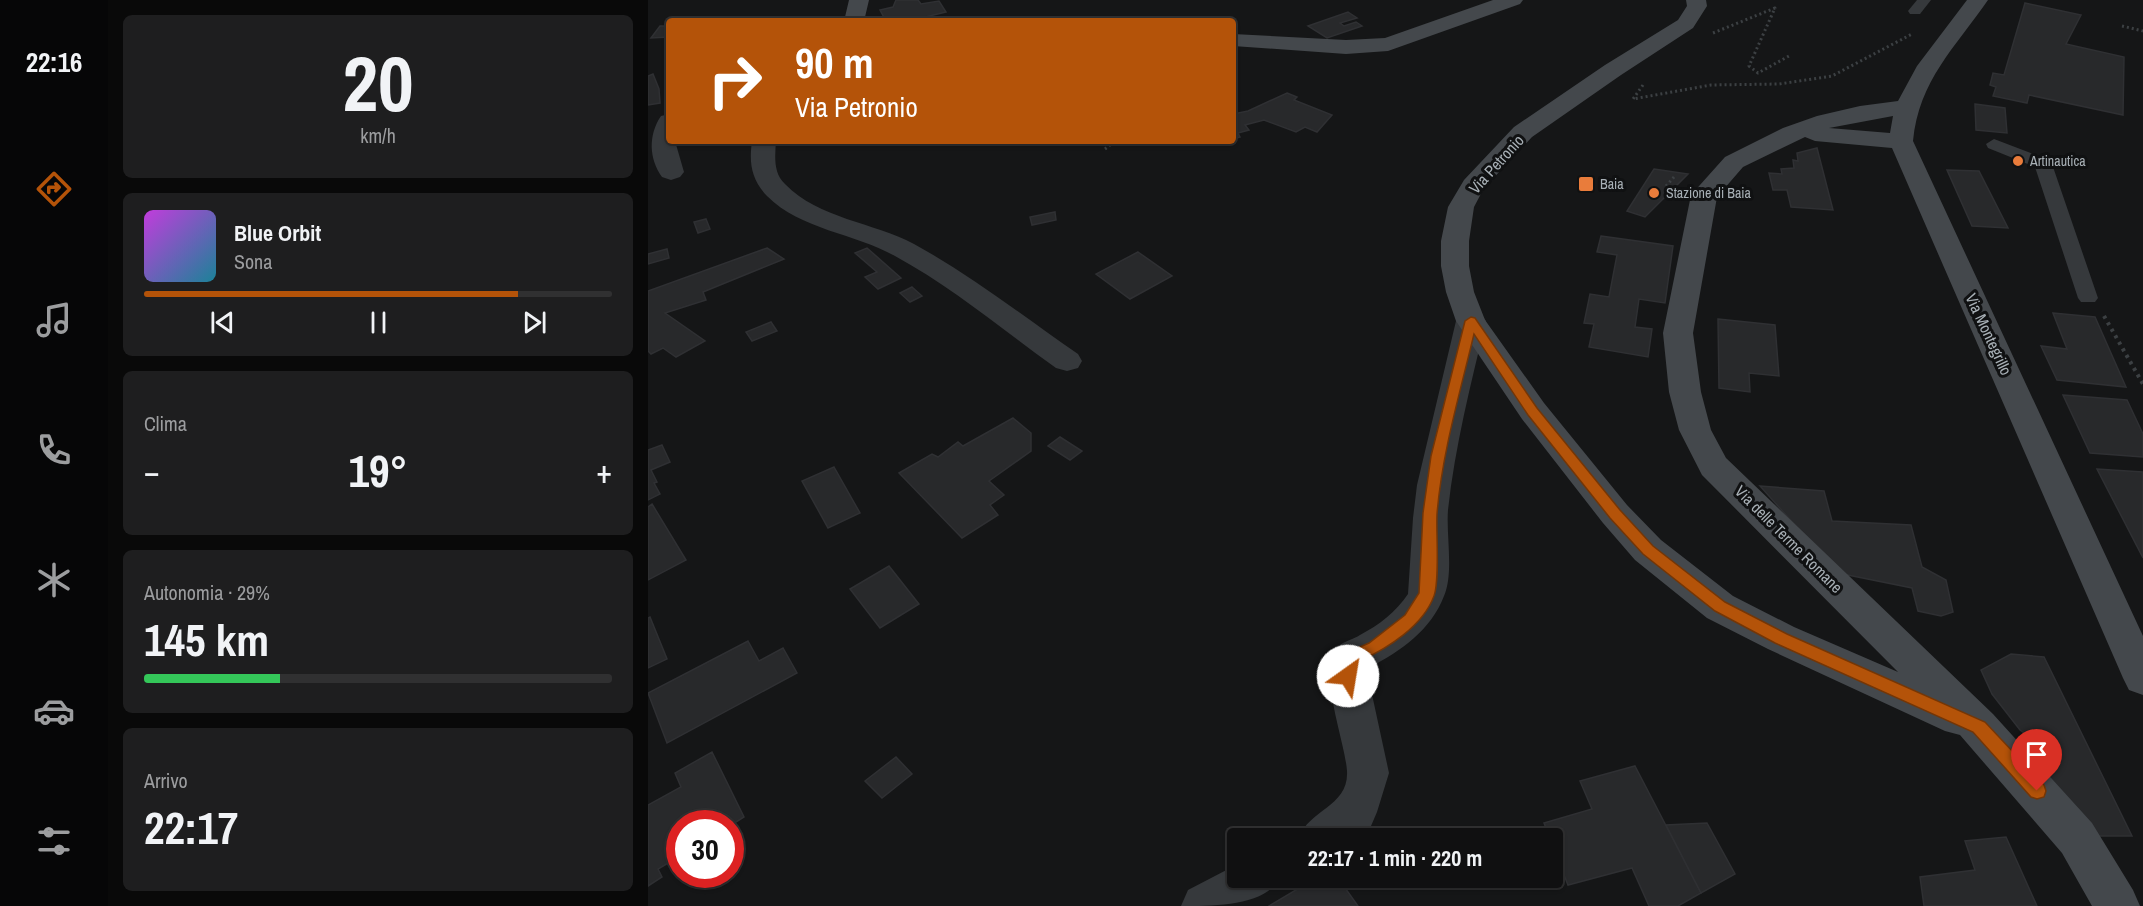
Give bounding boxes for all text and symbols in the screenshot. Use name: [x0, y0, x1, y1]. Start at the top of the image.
text: 20: [342, 30, 414, 135]
text: 90 m: [795, 35, 874, 91]
icon: right: [696, 42, 774, 120]
text: 22:16: [26, 44, 82, 80]
text: Via Petronio: [795, 89, 918, 125]
text: km/h: [360, 122, 396, 149]
street label: Via Petronio: [1463, 130, 1529, 198]
place label: Artinautica: [2029, 152, 2086, 170]
marker: Artinautica: [2011, 154, 2025, 168]
icon: directions: [33, 168, 75, 210]
marker: Baia: [1577, 175, 1595, 193]
place label: Baia: [1600, 175, 1624, 193]
place label: Stazione di Baia: [1666, 184, 1752, 202]
marker: Stazione di Baia: [1647, 186, 1661, 200]
text: Blue Orbit: [234, 218, 321, 248]
text: Sona: [234, 248, 272, 275]
street label: Via Montegrillo: [1960, 289, 2018, 379]
icon: music: [33, 299, 75, 341]
icon: previous: [206, 306, 239, 339]
icon: pause: [362, 306, 395, 339]
icon: next: [518, 306, 551, 339]
text: Clima: [144, 410, 187, 437]
icon: phone: [33, 429, 75, 471]
text: 19°: [348, 440, 408, 501]
text: −: [144, 449, 160, 493]
text: +: [596, 449, 612, 493]
street label: Via delle Terme Romane: [1730, 480, 1848, 598]
icon: climate: [33, 559, 75, 601]
text: Autonomia · 29%: [144, 579, 270, 606]
text: 145 km: [144, 609, 269, 670]
position arrow: [1316, 644, 1380, 708]
icon: car: [33, 690, 75, 732]
pin: [2011, 729, 2062, 791]
icon: arrive: [2020, 738, 2053, 771]
text: Arrivo: [144, 767, 188, 794]
text: 22:17: [144, 797, 238, 858]
speed limit sign: 30: [666, 810, 744, 888]
icon: filters: [33, 820, 75, 862]
text: 22:17 · 1 min · 220 m: [1308, 843, 1482, 873]

